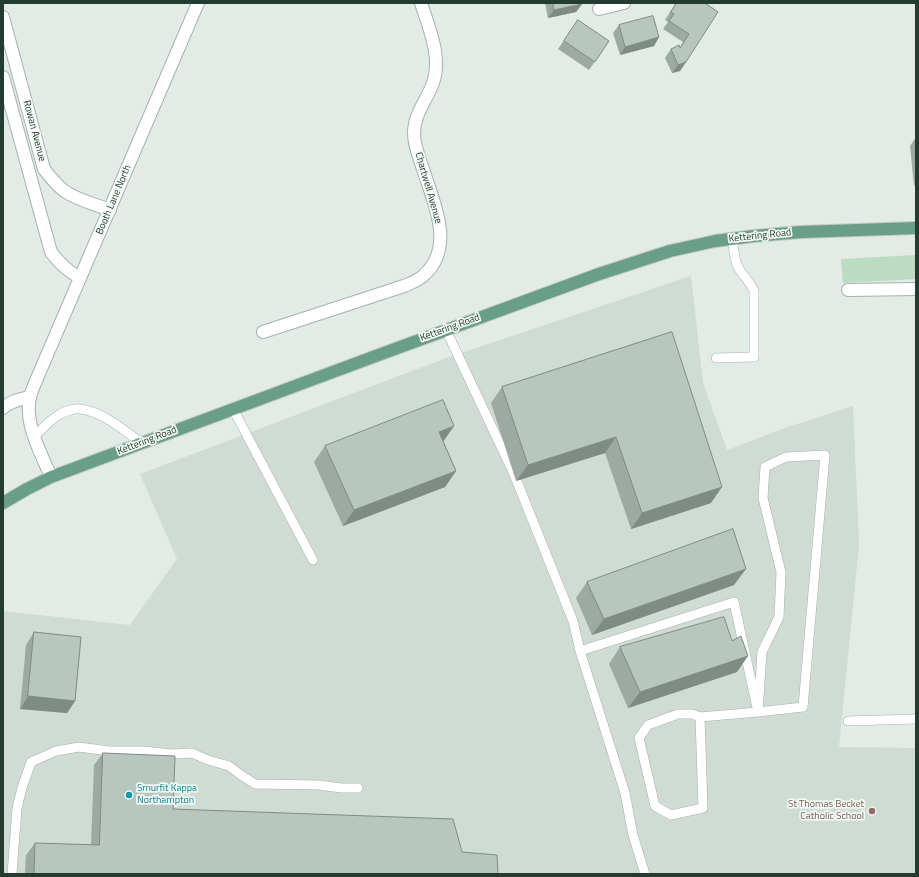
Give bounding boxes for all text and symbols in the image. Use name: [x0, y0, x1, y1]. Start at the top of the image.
street label: Rowan Avenue: [20, 99, 48, 163]
street label: Chartwell Avenue: [412, 151, 444, 225]
street label: Booth Lane North: [94, 163, 134, 237]
street label: Kettering Road: [728, 227, 792, 245]
street label: Kettering Road: [419, 312, 481, 344]
street label: Kettering Road: [116, 424, 178, 458]
place label: Smurfit Kappa Northampton: [137, 783, 197, 806]
marker: Smurfit Kappa Northampton: [124, 790, 134, 800]
place label: St Thomas Becket Catholic School: [788, 799, 864, 822]
marker: St Thomas Becket Catholic School: [867, 806, 877, 816]

